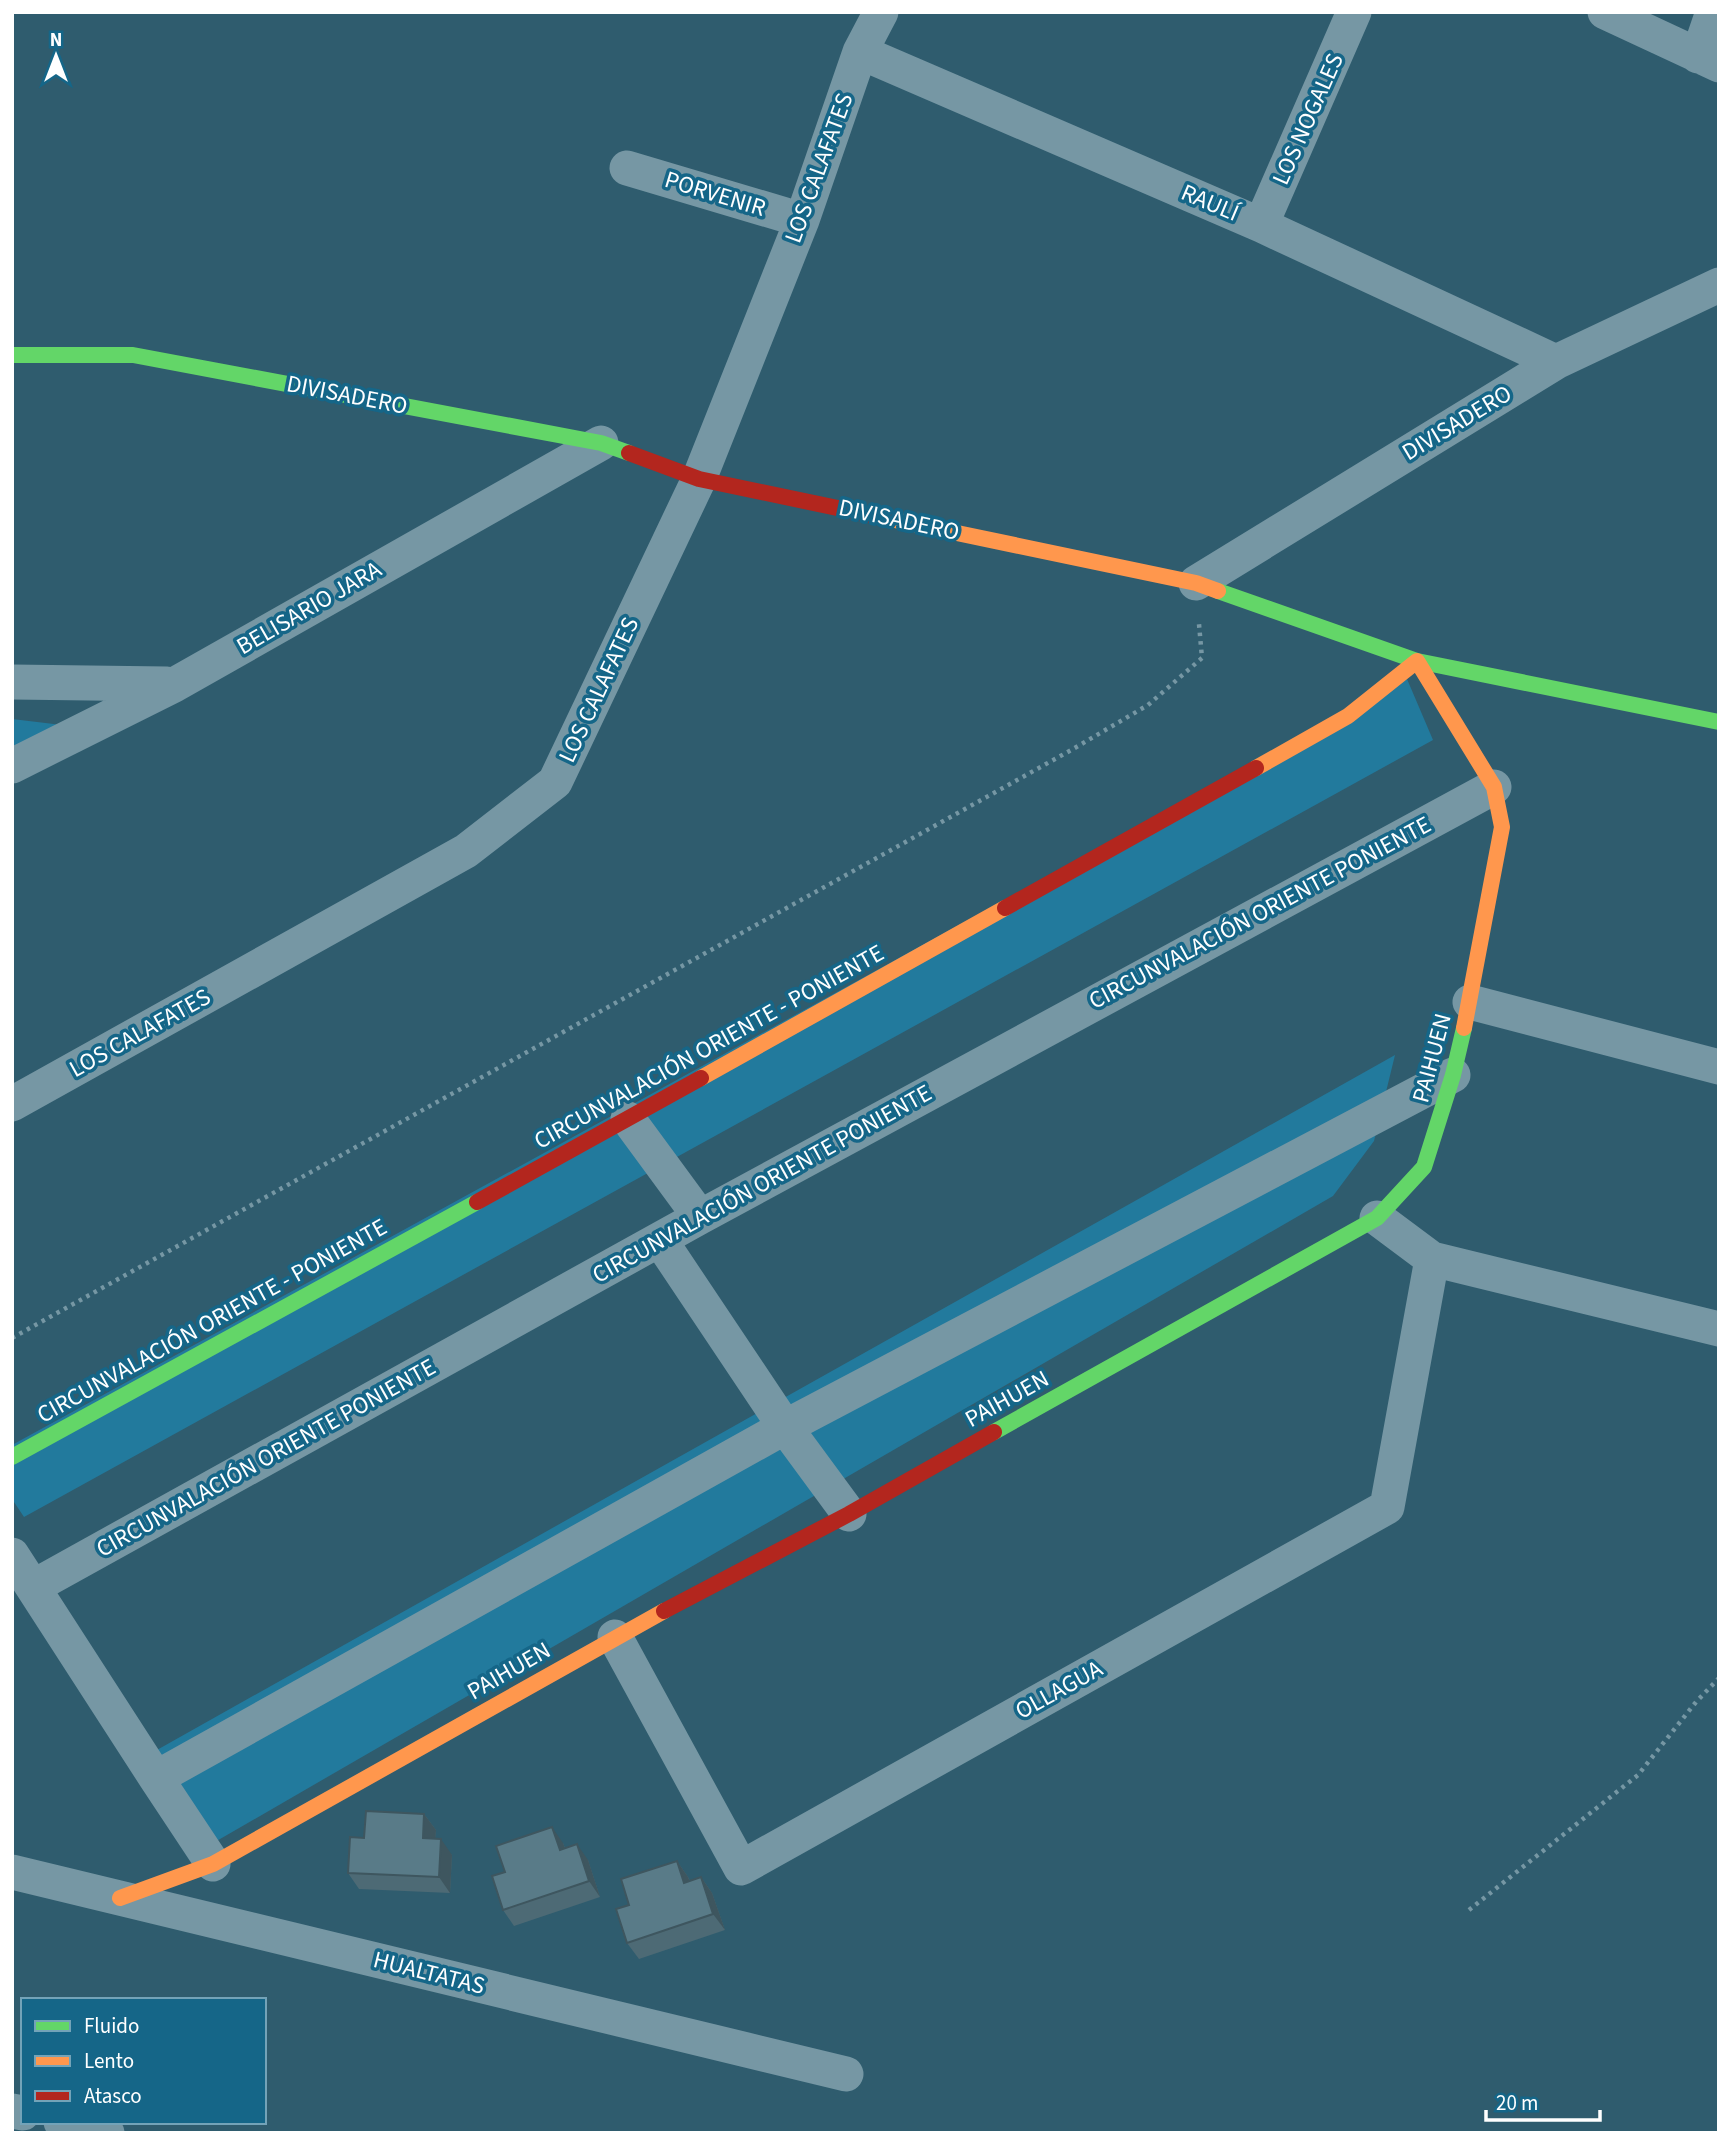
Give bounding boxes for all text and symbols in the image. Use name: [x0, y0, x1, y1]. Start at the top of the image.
north arrow: [21, 21, 91, 91]
text: N: [50, 27, 62, 54]
street label: LOS NOGALES: [1263, 48, 1353, 190]
street label: LOS CALAFATES: [776, 88, 862, 248]
street label: PORVENIR: [660, 162, 770, 226]
street label: RAULÍ: [1176, 175, 1246, 231]
street label: DIVISADERO: [283, 366, 411, 424]
street label: DIVISADERO: [1395, 376, 1519, 470]
street label: DIVISADERO: [835, 490, 963, 550]
street label: BELISARIO JARA: [230, 552, 388, 664]
street label: LOS CALAFATES: [550, 611, 648, 769]
street label: CIRCUNVALACIÓN ORIENTE PONIENTE: [1083, 808, 1437, 1018]
street label: CIRCUNVALACIÓN ORIENTE - PONIENTE: [528, 936, 890, 1158]
street label: LOS CALAFATES: [63, 980, 217, 1086]
street label: PAIHUEN: [1403, 1009, 1461, 1107]
street label: CIRCUNVALACIÓN ORIENTE PONIENTE: [586, 1076, 938, 1292]
street label: CIRCUNVALACIÓN ORIENTE - PONIENTE: [31, 1210, 393, 1432]
street label: CIRCUNVALACIÓN ORIENTE PONIENTE: [90, 1350, 442, 1566]
street label: PAIHUEN: [959, 1362, 1055, 1436]
street label: PAIHUEN: [461, 1633, 557, 1709]
street label: OLLAGUA: [1009, 1652, 1109, 1728]
street label: HUALTATAS: [369, 1942, 489, 2004]
legend: [21, 1998, 266, 2124]
text: Fluido: [84, 2011, 139, 2041]
text: Lento: [84, 2046, 134, 2076]
scale bar: [1486, 2078, 1600, 2122]
text: Atasco: [84, 2081, 142, 2111]
text: 20 m: [1496, 2088, 1538, 2118]

